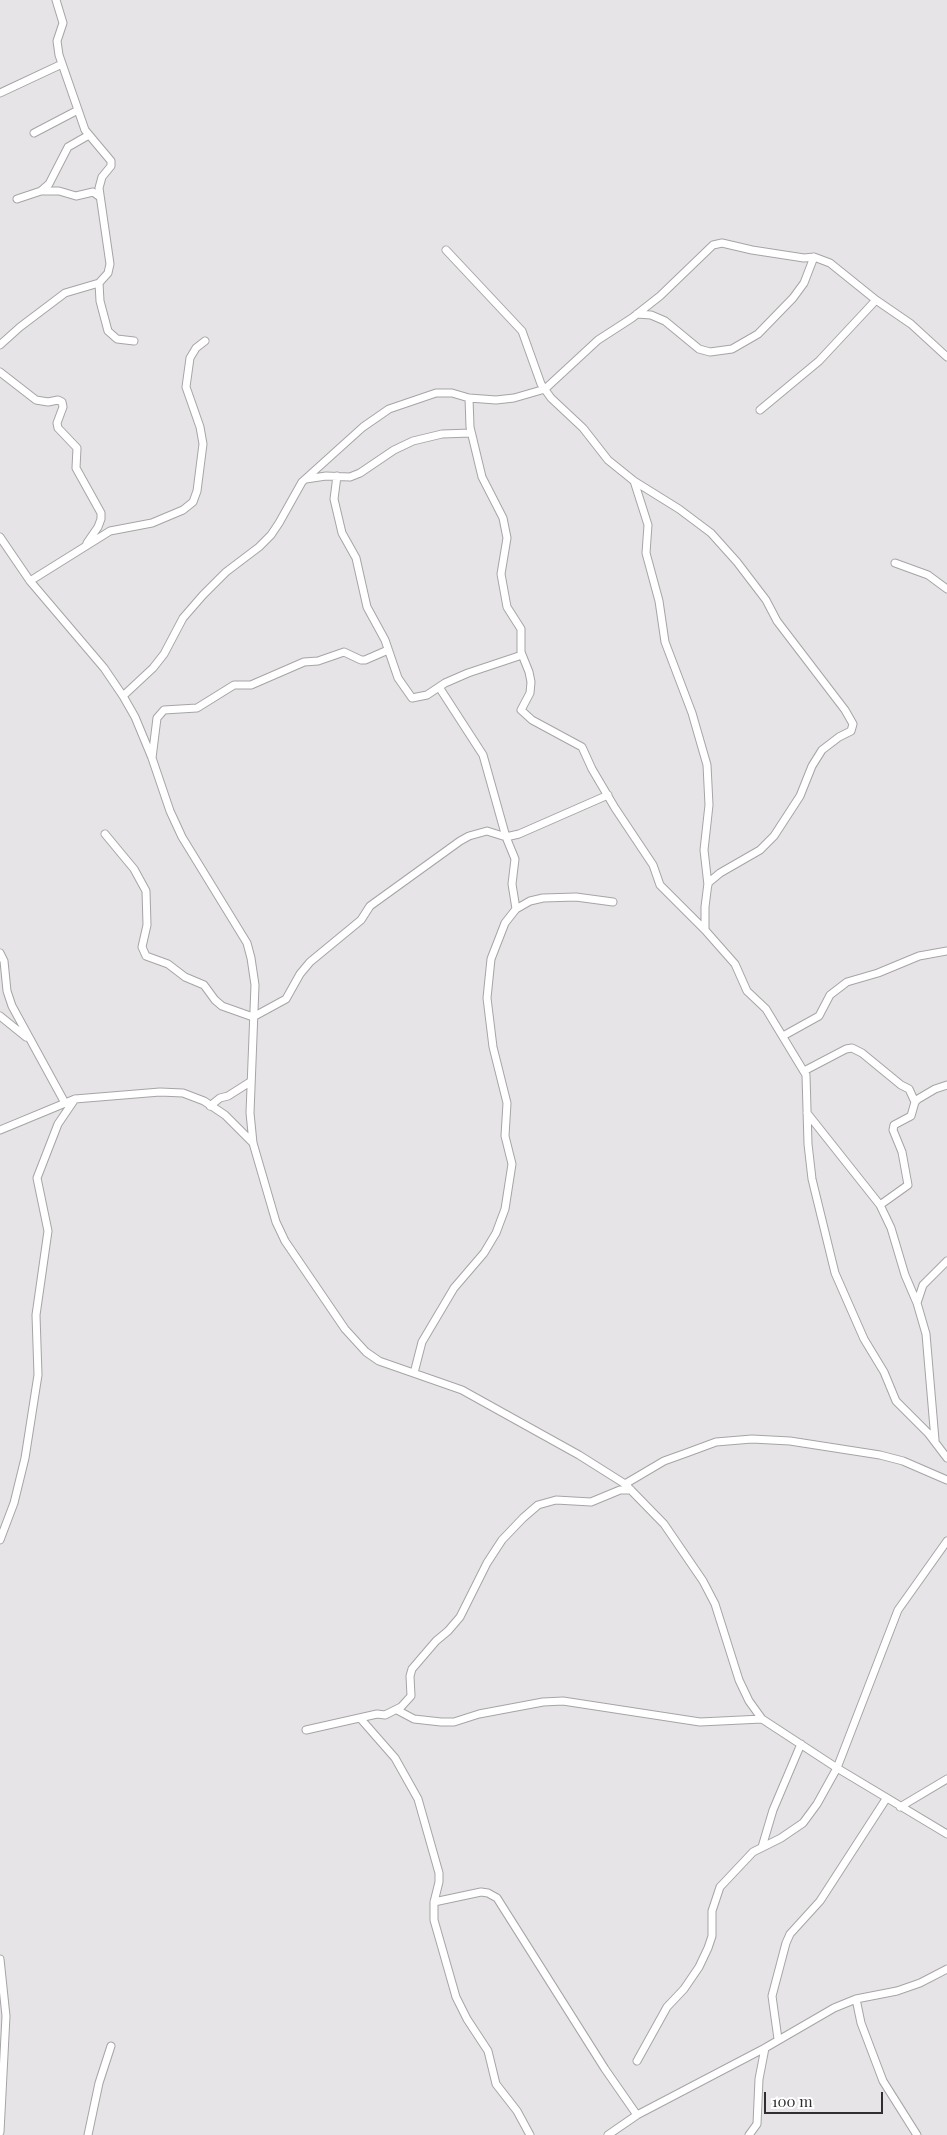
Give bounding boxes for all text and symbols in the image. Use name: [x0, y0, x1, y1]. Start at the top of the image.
scale bar: [767, 2082, 886, 2114]
text: 100 m: [772, 2091, 813, 2111]

